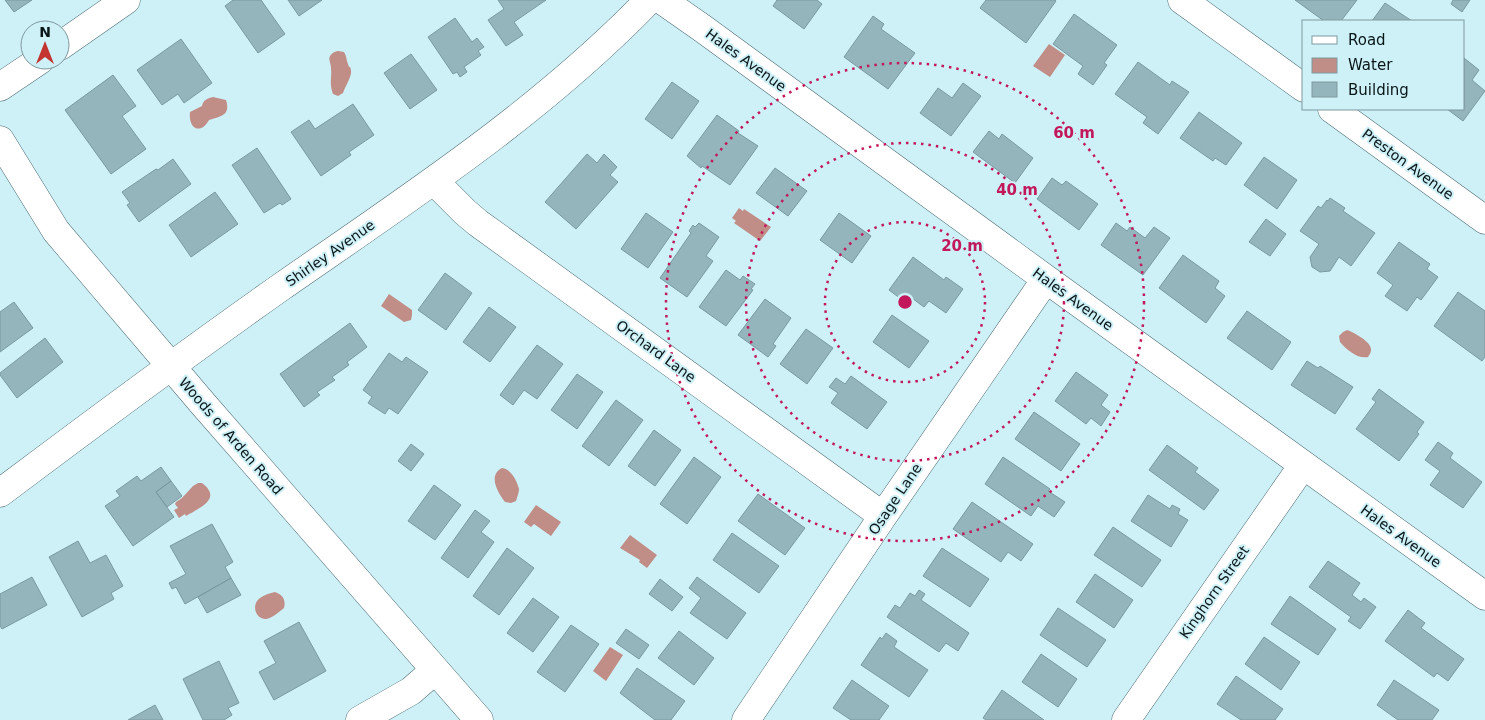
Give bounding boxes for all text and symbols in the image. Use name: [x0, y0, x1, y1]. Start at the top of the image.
north arrow: [20, 20, 70, 70]
legend: [1302, 20, 1465, 110]
text: N: [39, 24, 51, 40]
street label: Hales Avenue: [703, 25, 789, 95]
text: Road: [1348, 31, 1386, 49]
text: Water: [1348, 56, 1393, 74]
text: Building: [1348, 81, 1409, 99]
text: 60 m: [1053, 124, 1095, 142]
street label: Preston Avenue: [1359, 126, 1457, 202]
text: 40 m: [996, 181, 1038, 199]
street label: Shirley Avenue: [283, 216, 377, 290]
text: 20 m: [941, 237, 983, 255]
street label: Hales Avenue: [1030, 264, 1116, 334]
centre of rings: [896, 293, 914, 311]
street label: Orchard Lane: [613, 317, 699, 385]
street label: Woods of Arden Road: [176, 374, 286, 498]
street label: Osage Lane: [865, 460, 925, 538]
street label: Hales Avenue: [1358, 501, 1444, 571]
street label: Kinghorn Street: [1176, 542, 1252, 642]

